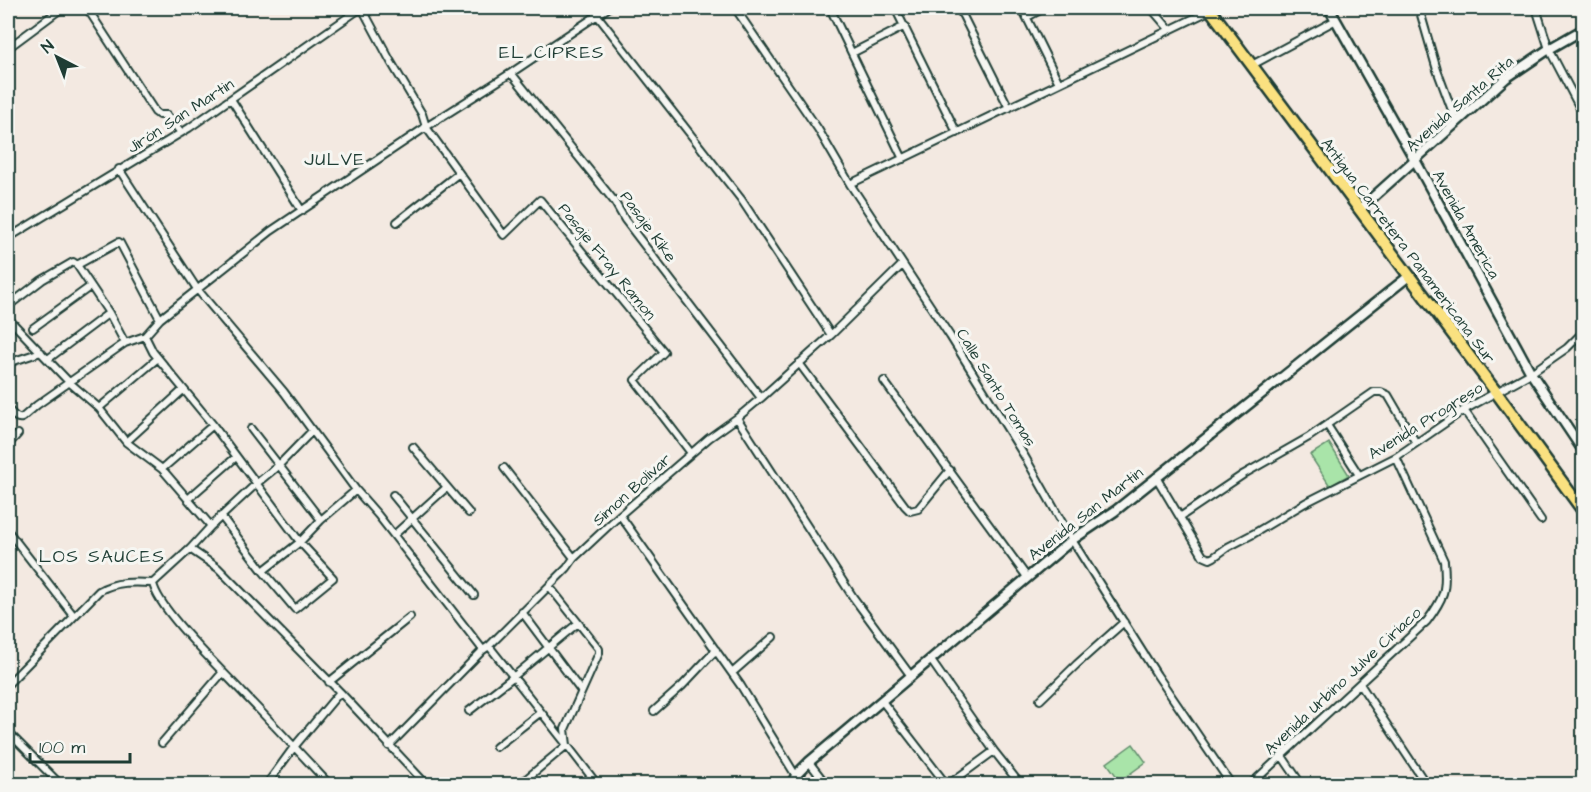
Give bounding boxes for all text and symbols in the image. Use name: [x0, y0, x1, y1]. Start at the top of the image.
north arrow: [27, 27, 87, 87]
text: N: [37, 35, 59, 58]
district label: EL CIPRES: [499, 40, 605, 65]
street label: Avenida Santa Rita: [1401, 51, 1518, 157]
street label: Jirón San Martin: [123, 73, 238, 159]
street label: Antigua Carretera Panamericana Sur: [1315, 133, 1501, 369]
district label: JULVE: [304, 147, 366, 172]
street label: Avenida America: [1427, 166, 1505, 283]
street label: Pasaje Kike: [615, 187, 682, 267]
street label: Pasaje Fray Ramon: [552, 198, 661, 325]
street label: Calle Santo Tomas: [951, 324, 1041, 451]
street label: Avenida Progreso: [1364, 377, 1488, 466]
street label: Simon Bolivar: [587, 448, 676, 531]
street label: Avenida San Martin: [1024, 462, 1148, 566]
district label: LOS SAUCES: [39, 544, 165, 569]
street label: Avenida Urbino Julve Ciriaco: [1259, 602, 1426, 760]
scale bar: [30, 726, 130, 764]
text: 100 m: [39, 735, 85, 760]

